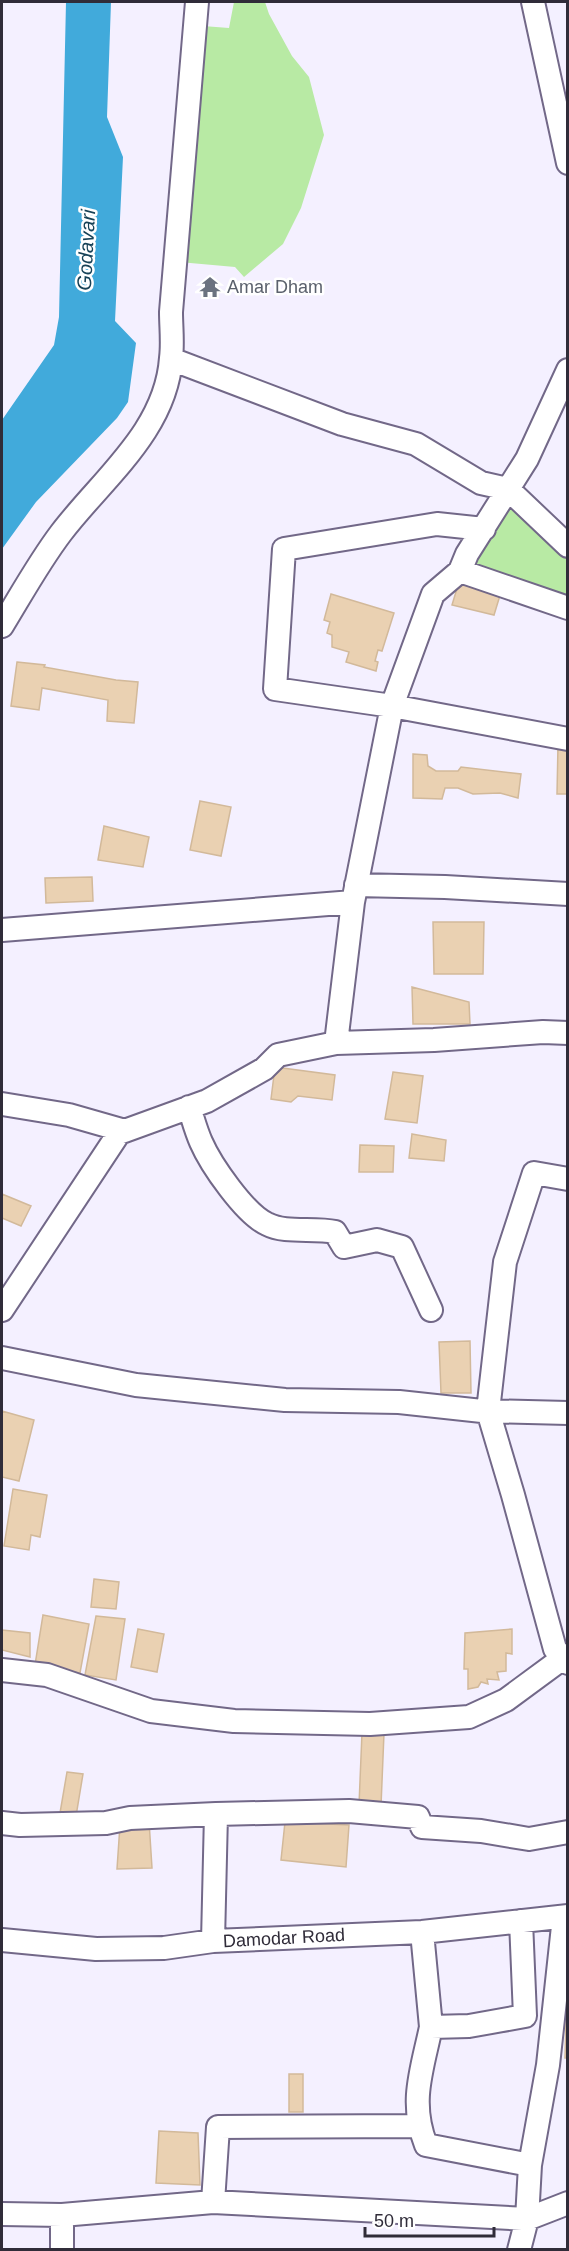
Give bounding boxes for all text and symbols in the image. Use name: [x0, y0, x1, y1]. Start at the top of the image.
water label: Godavari: [73, 208, 99, 291]
temple icon: Amar Dham: [198, 275, 222, 299]
place label: Amar Dham: [227, 277, 323, 297]
street label: Damodar Road: [223, 1925, 345, 1951]
scale bar: [365, 2200, 494, 2238]
text: 50 m: [374, 2211, 414, 2231]

